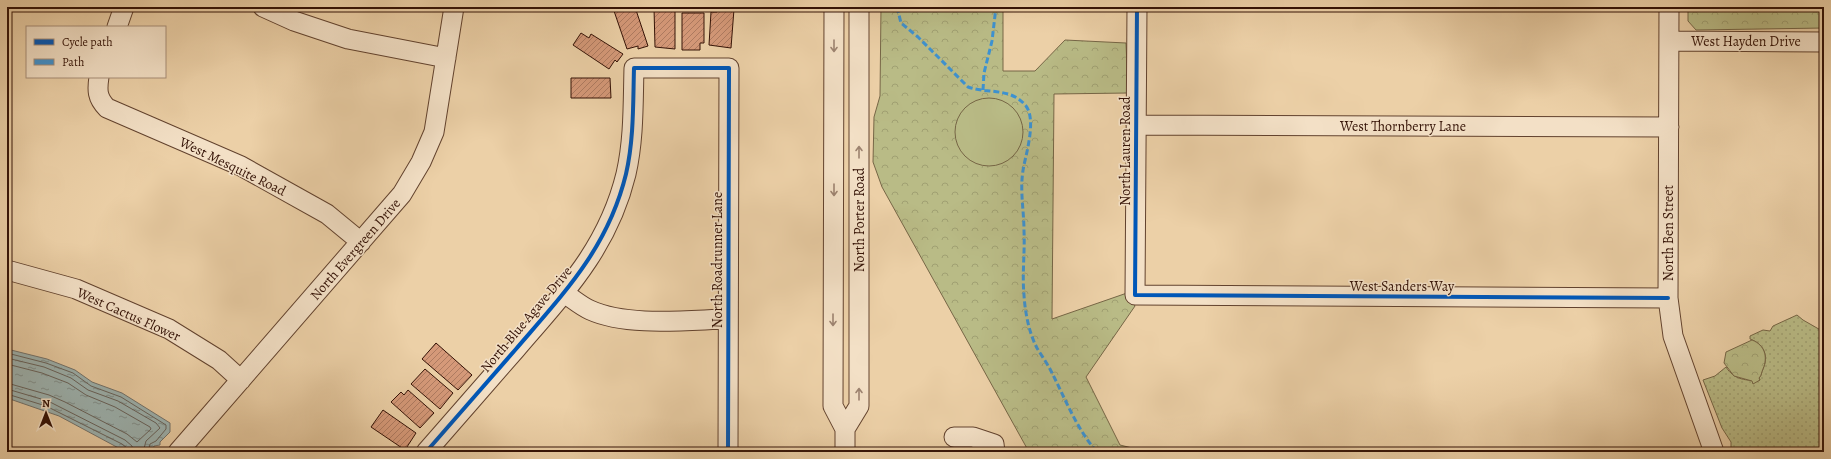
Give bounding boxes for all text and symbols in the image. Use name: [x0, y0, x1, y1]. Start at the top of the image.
legend: [26, 26, 166, 78]
street label: West Hayden Drive: [1690, 32, 1801, 51]
text: Cycle path: [62, 34, 113, 50]
one-way arrow: [830, 39, 838, 52]
text: Path: [62, 54, 85, 70]
street label: North Lauren Road: [1116, 96, 1135, 206]
street label: West Thornberry Lane: [1339, 117, 1466, 136]
street label: West Mesquite Road: [175, 132, 290, 201]
one-way arrow: [855, 146, 863, 159]
street label: North Porter Road: [850, 167, 869, 272]
one-way arrow: [830, 183, 838, 196]
street label: North Ben Street: [1659, 184, 1678, 281]
street label: North Roadrunner Lane: [708, 192, 727, 328]
street label: North Evergreen Drive: [306, 194, 405, 304]
street label: North Blue Agave Drive: [476, 262, 576, 376]
street label: West Sanders Way: [1349, 277, 1455, 296]
street label: West Cactus Flower: [73, 283, 184, 346]
one-way arrow: [829, 313, 837, 326]
one-way arrow: [855, 388, 863, 401]
north arrow: [26, 393, 66, 433]
text: N: [42, 396, 50, 411]

